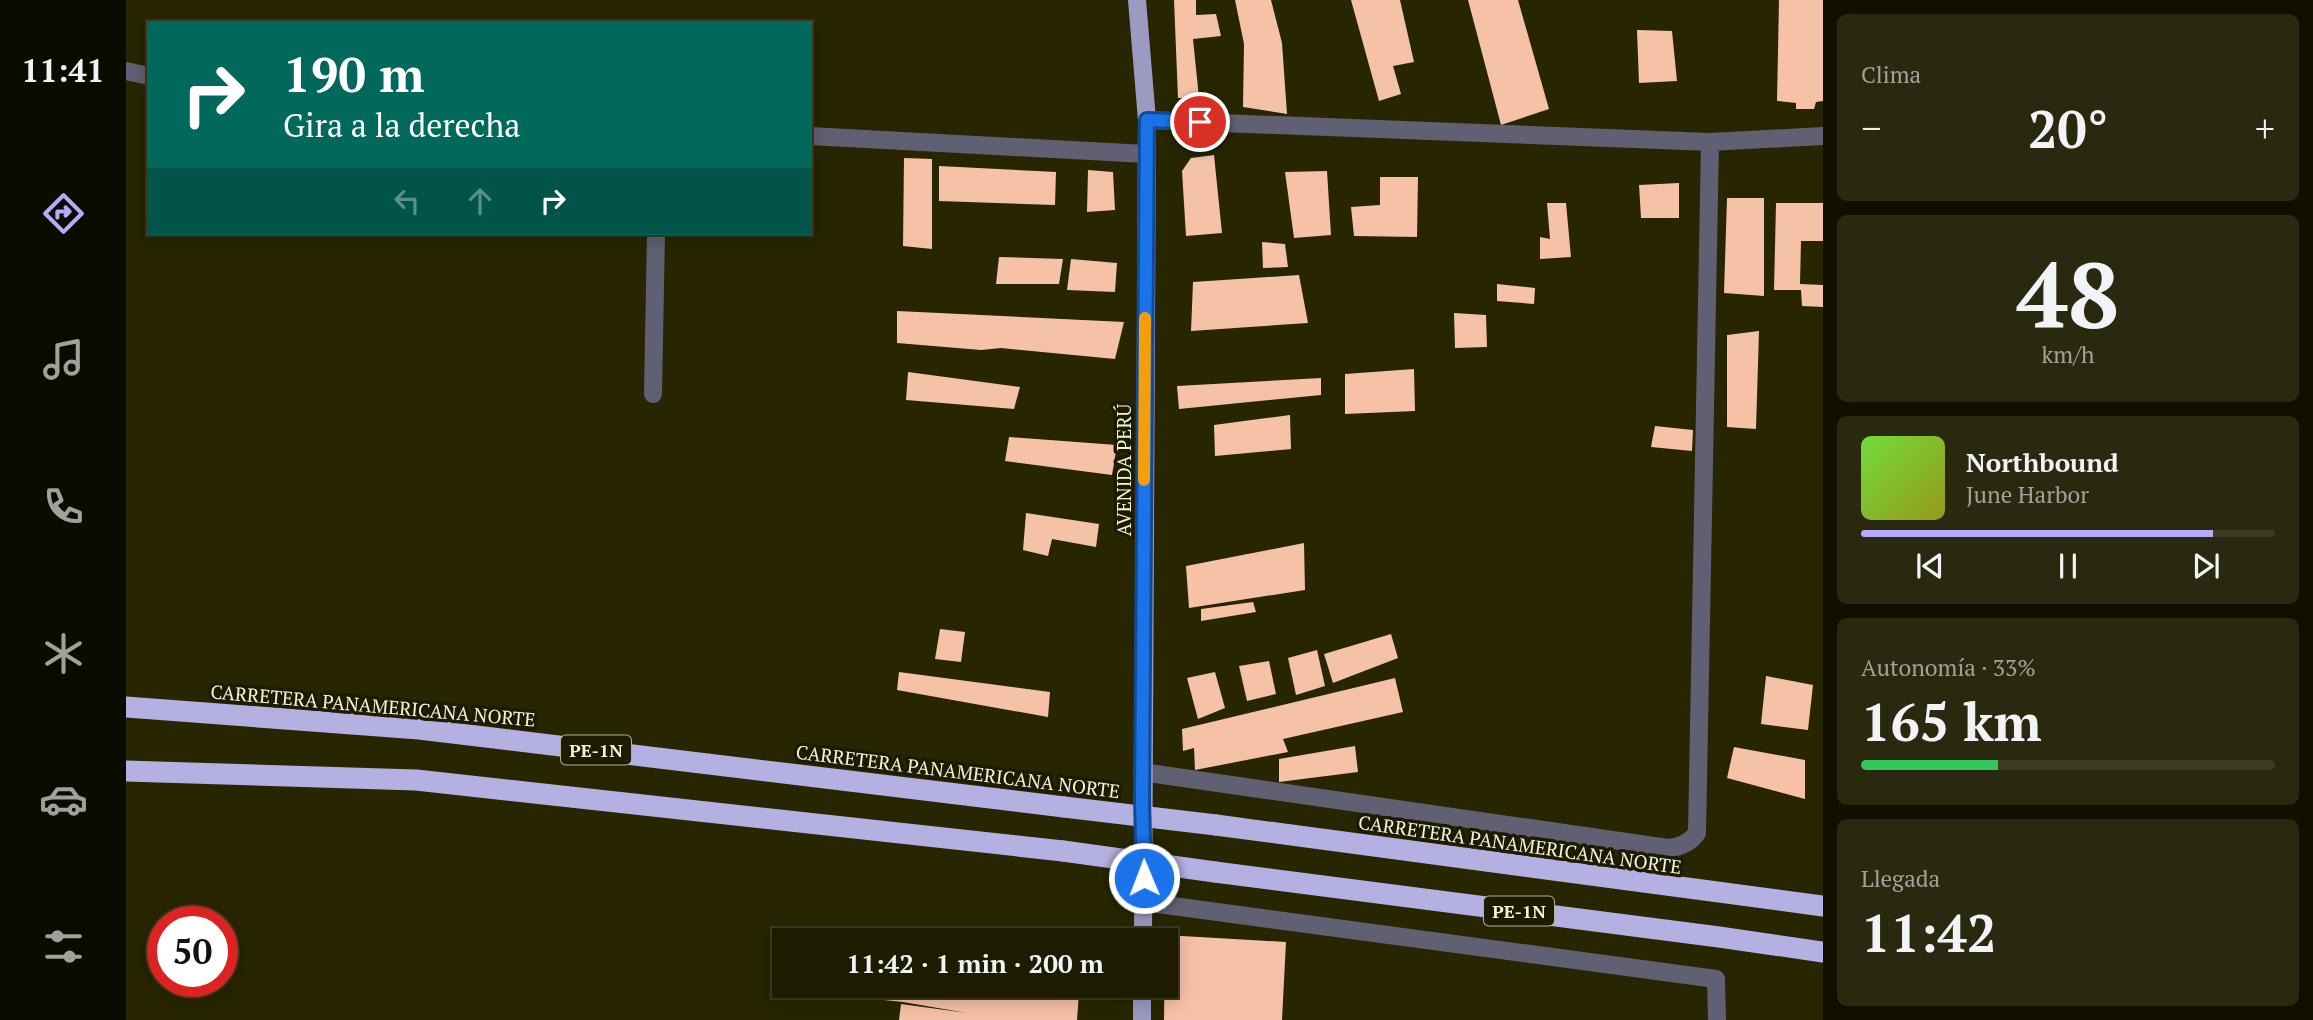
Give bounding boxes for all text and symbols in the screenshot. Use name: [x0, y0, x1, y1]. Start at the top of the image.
text: 190 m: [283, 41, 425, 106]
text: 11:41: [21, 49, 105, 91]
icon: right: [168, 49, 259, 140]
text: Clima: [1861, 59, 1921, 90]
pin: [1170, 92, 1230, 152]
text: 20°: [2028, 94, 2108, 163]
icon: arrive: [1181, 103, 1219, 141]
text: −: [1861, 103, 1881, 153]
text: +: [2255, 103, 2275, 153]
text: Gira a la derecha: [283, 104, 520, 146]
icon: left: [388, 182, 426, 220]
icon: ahead: [461, 182, 499, 220]
icon: right: [534, 182, 572, 220]
icon: directions: [39, 189, 88, 238]
text: 48: [2017, 233, 2119, 354]
icon: music: [39, 335, 88, 384]
text: km/h: [2041, 339, 2095, 370]
street label: AVENIDA PERÚ: [1111, 403, 1136, 536]
text: Northbound: [1966, 445, 2119, 479]
text: June Harbor: [1966, 479, 2089, 510]
icon: phone: [39, 482, 88, 531]
icon: previous: [1911, 547, 1949, 585]
icon: pause: [2049, 547, 2087, 585]
icon: next: [2187, 547, 2225, 585]
icon: climate: [39, 629, 88, 678]
text: Autonomía · 33%: [1861, 652, 2036, 683]
street label: CARRETERA PANAMERICANA NORTE: [209, 678, 537, 732]
text: 165 km: [1861, 687, 2042, 756]
road number: PE-1N: [561, 736, 631, 764]
street label: CARRETERA PANAMERICANA NORTE: [795, 739, 1121, 803]
icon: car: [39, 775, 88, 824]
street label: CARRETERA PANAMERICANA NORTE: [1357, 809, 1683, 879]
position arrow: [1107, 841, 1181, 915]
text: Llegada: [1861, 863, 1940, 894]
road number: PE-1N: [1484, 896, 1554, 926]
text: 11:42: [1861, 898, 1996, 967]
speed limit sign: 50: [147, 906, 238, 997]
icon: filters: [39, 922, 88, 971]
text: 11:42 · 1 min · 200 m: [846, 946, 1104, 980]

